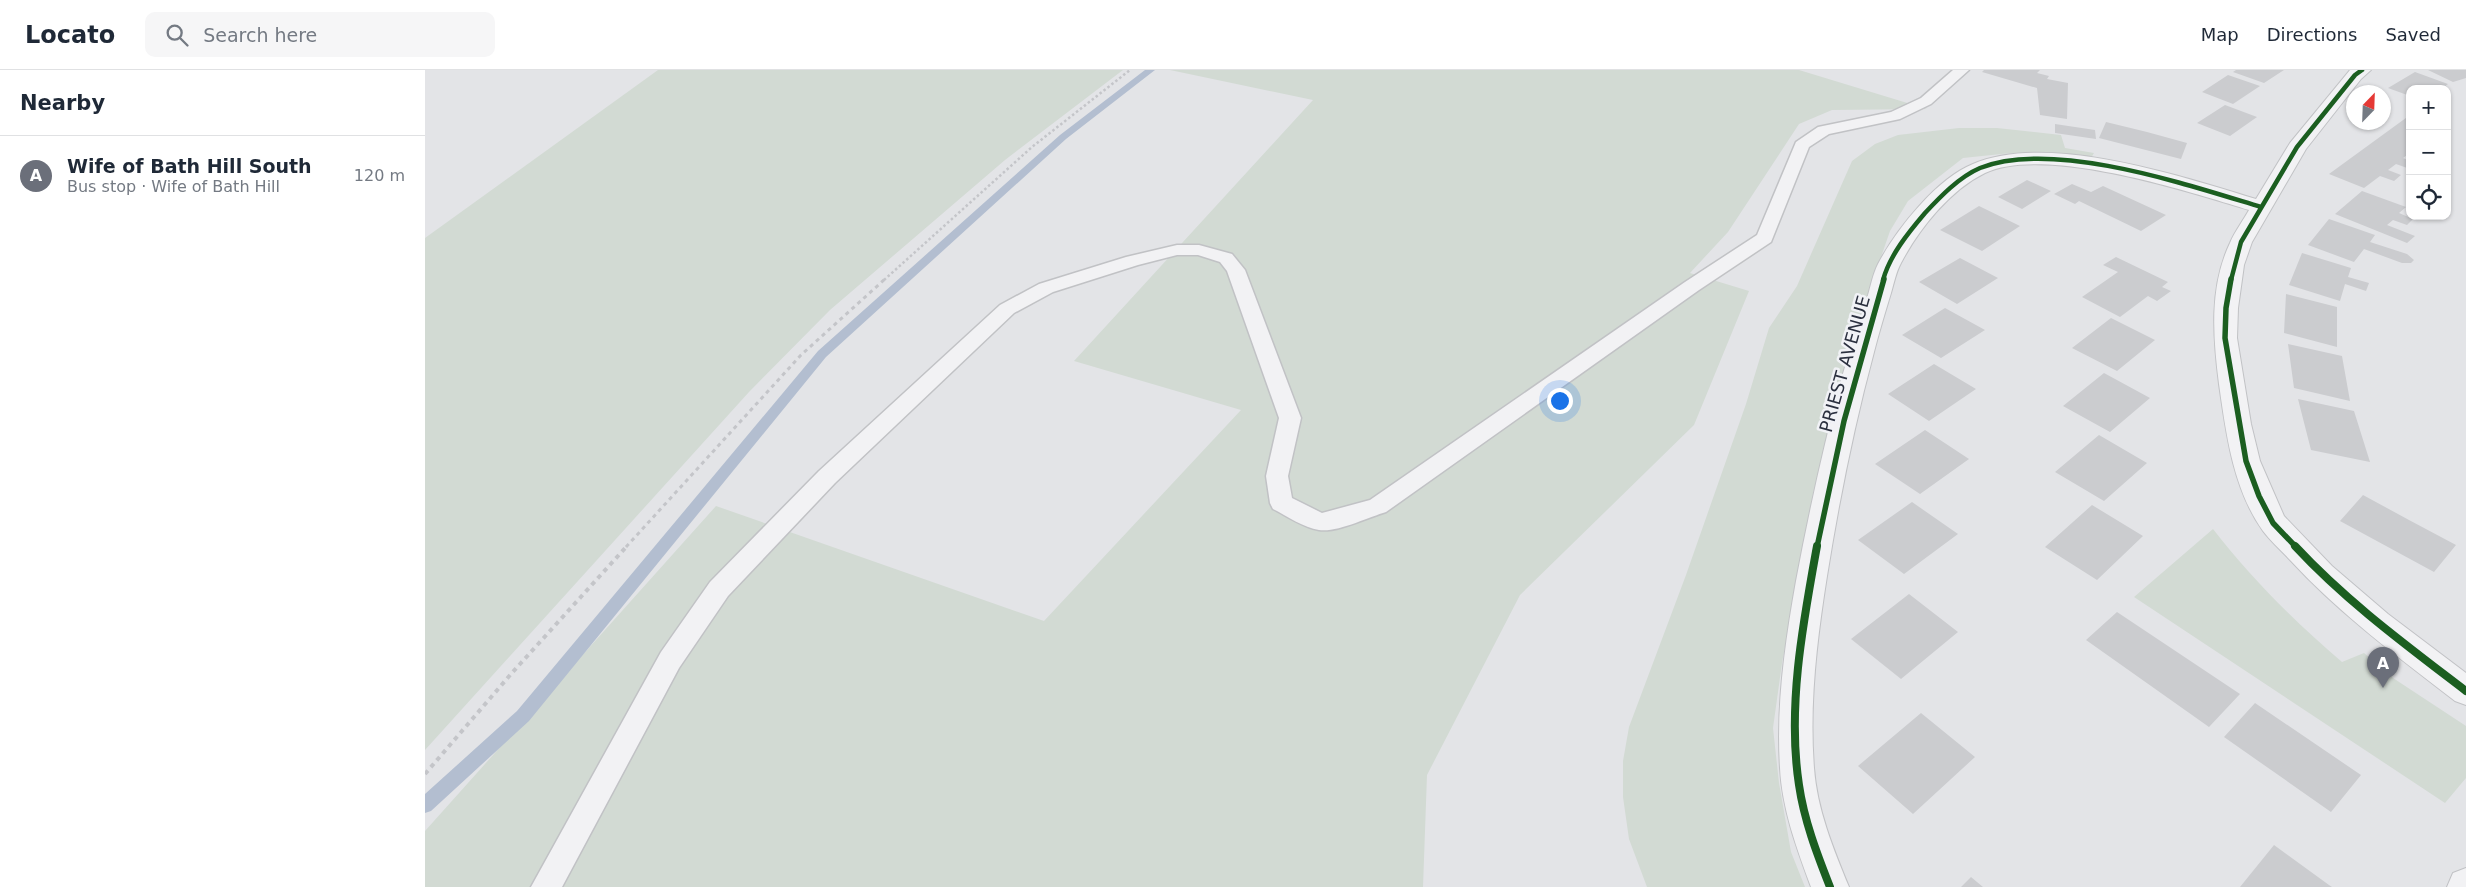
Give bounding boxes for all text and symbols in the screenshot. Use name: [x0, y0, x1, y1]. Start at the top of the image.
search box: [145, 12, 495, 57]
text: Locato: [25, 21, 115, 49]
icon: search: [163, 21, 191, 49]
text: Search here: [203, 24, 317, 46]
text: Map: [2201, 24, 2239, 45]
text: Directions: [2267, 24, 2357, 45]
text: Saved: [2385, 24, 2441, 45]
north arrow: [2346, 85, 2391, 130]
map controls: [2406, 85, 2451, 220]
button: +: [2406, 85, 2451, 130]
text: Nearby: [20, 91, 105, 115]
button: −: [2406, 130, 2451, 175]
text: Wife of Bath Hill South: [67, 155, 312, 177]
text: A: [30, 166, 42, 185]
text: 120 m: [354, 166, 405, 185]
button: locate: [2406, 175, 2451, 220]
text: Bus stop · Wife of Bath Hill: [67, 177, 280, 196]
street label: PRIEST AVENUE: [1815, 293, 1874, 435]
your location: [1547, 388, 1573, 414]
pin: A: [2367, 647, 2399, 688]

